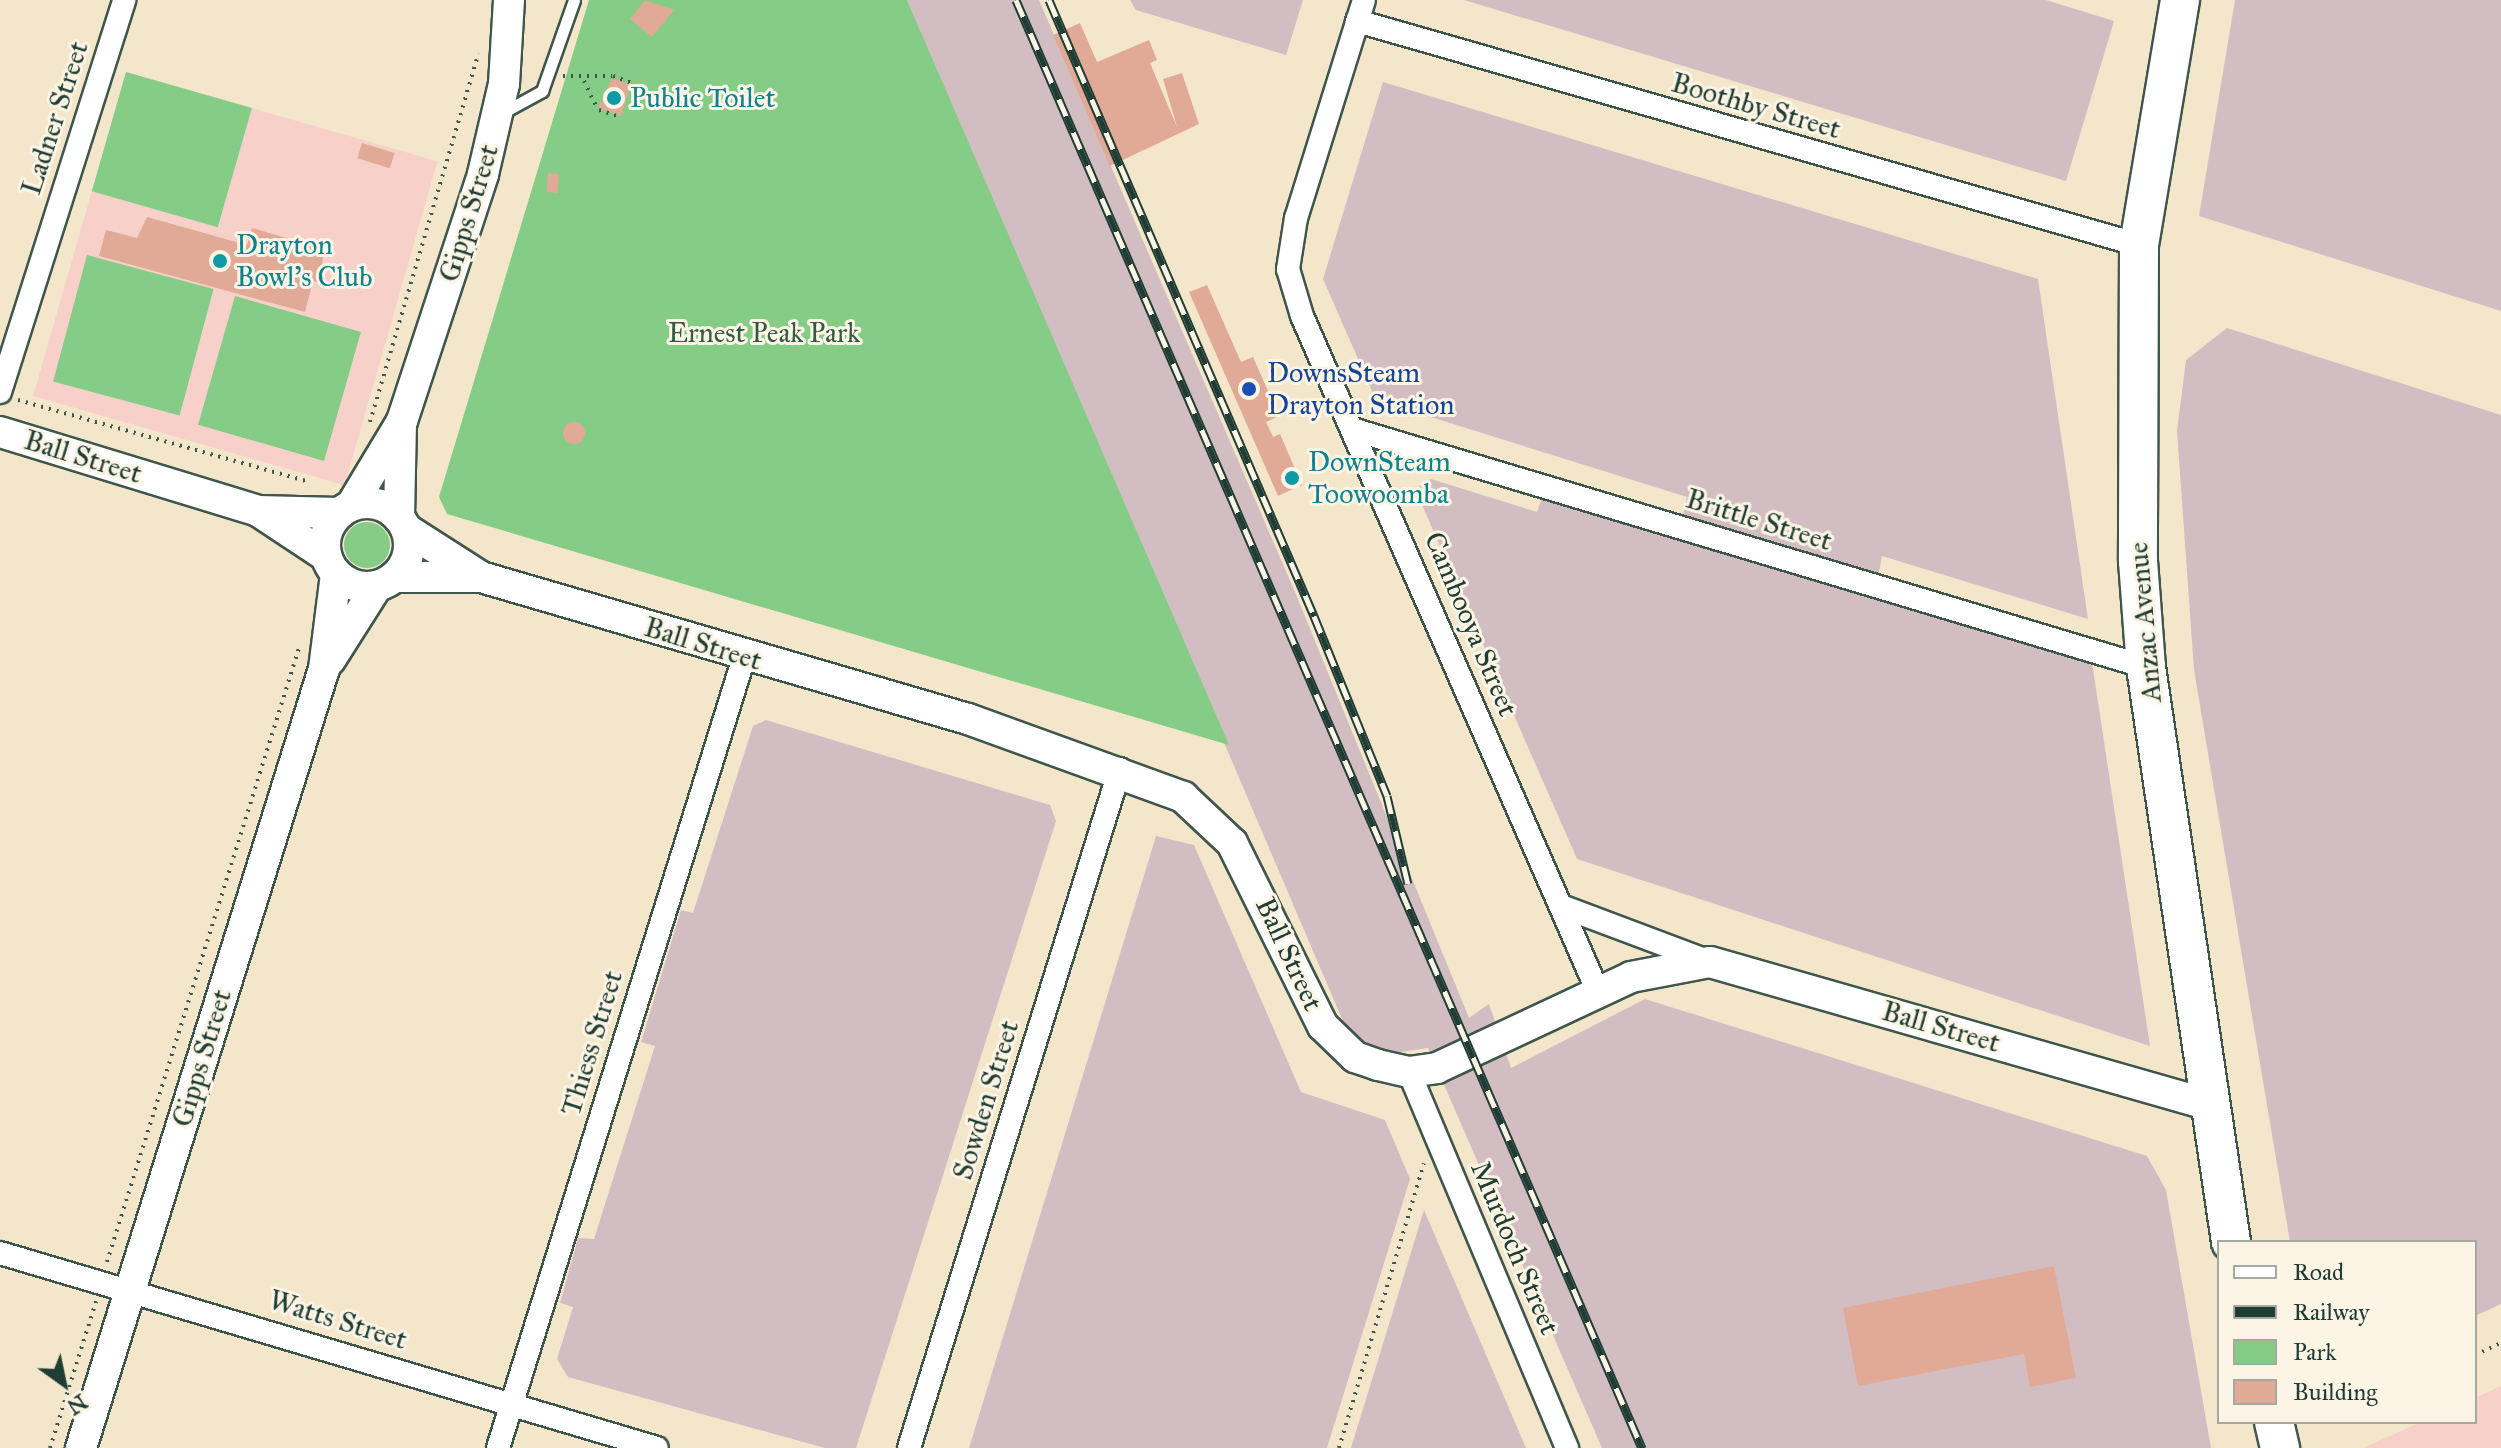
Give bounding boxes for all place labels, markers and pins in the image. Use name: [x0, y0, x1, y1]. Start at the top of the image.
place label: Public Toilet: [630, 81, 775, 115]
marker: Public Toilet: [605, 89, 623, 107]
place label: Drayton Bowl's Club: [236, 228, 373, 294]
marker: Drayton Bowl's Club: [211, 252, 229, 270]
place label: DownsSteam Drayton Station: [1267, 356, 1454, 422]
marker: DownsSteam Drayton Station: [1238, 378, 1260, 400]
place label: DownSteam Toowoomba: [1308, 445, 1451, 511]
marker: DownSteam Toowoomba: [1283, 469, 1301, 487]

